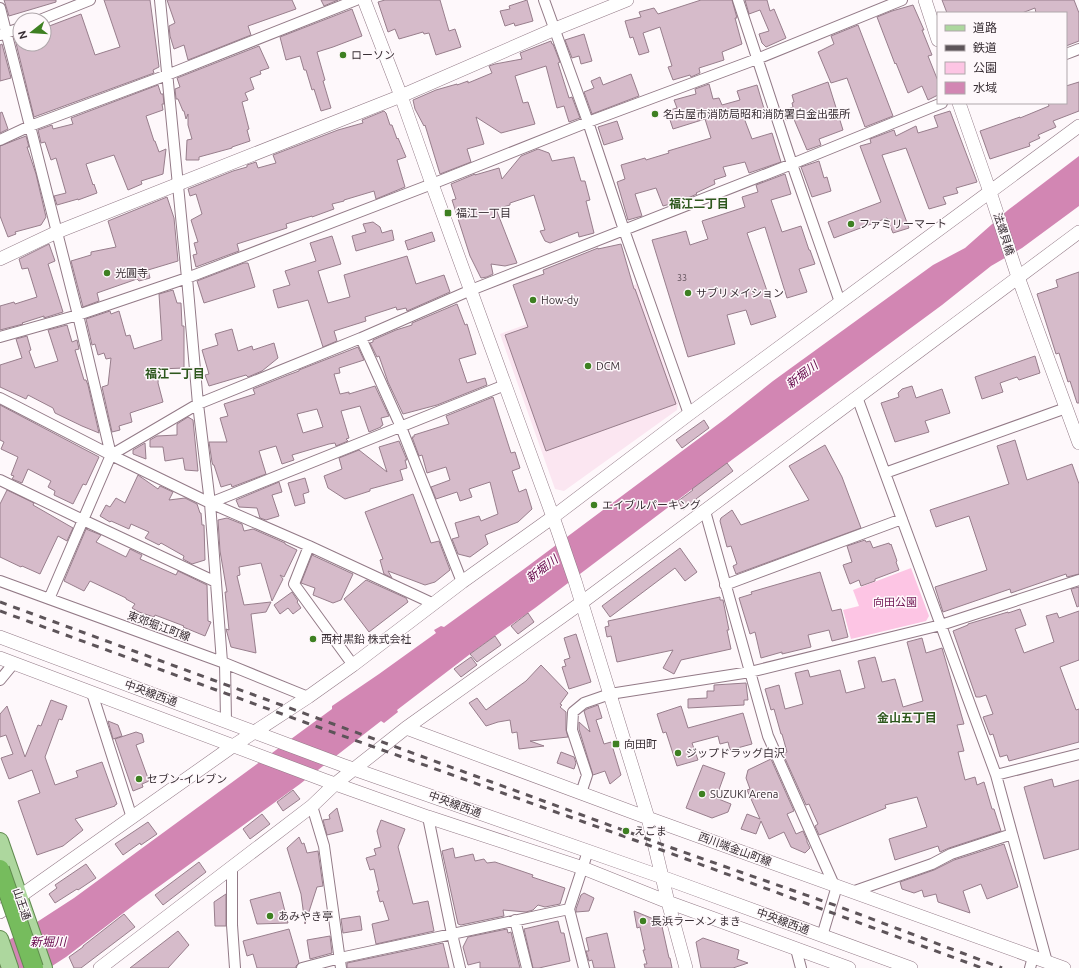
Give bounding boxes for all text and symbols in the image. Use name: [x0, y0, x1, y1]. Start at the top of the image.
north arrow: [12, 12, 52, 52]
legend: [937, 12, 1067, 104]
text: 道路: [973, 21, 997, 34]
text: N: [15, 29, 29, 41]
text: 鉄道: [973, 41, 997, 54]
place label: ローソン: [351, 49, 395, 61]
marker: ローソン: [338, 50, 348, 60]
text: 公園: [973, 61, 997, 74]
text: 水域: [973, 81, 997, 94]
place label: 名古屋市消防局昭和消防署白金出張所: [663, 108, 851, 120]
marker: 名古屋市消防局昭和消防署白金出張所: [650, 109, 660, 119]
district label: 福江二丁目: [669, 197, 729, 210]
place label: 福江一丁目: [456, 207, 511, 219]
marker: 福江一丁目: [443, 208, 453, 218]
street label: 法螺貝橋: [991, 211, 1017, 257]
place label: ファミリーマート: [859, 218, 947, 230]
marker: ファミリーマート: [846, 219, 856, 229]
place label: 光圓寺: [115, 267, 148, 279]
marker: 光圓寺: [102, 268, 112, 278]
house number: 33: [677, 273, 687, 283]
place label: サブリメイション: [696, 287, 784, 299]
marker: サブリメイション: [683, 288, 693, 298]
place label: How-dy: [541, 294, 579, 306]
marker: How-dy: [528, 295, 538, 305]
water label: 新堀川: [783, 357, 822, 391]
place label: DCM: [596, 360, 620, 372]
marker: DCM: [583, 361, 593, 371]
district label: 福江一丁目: [145, 367, 205, 380]
place label: エイブルパーキング: [602, 499, 701, 511]
marker: エイブルパーキング: [589, 500, 599, 510]
water label: 新堀川: [523, 551, 562, 585]
park label: 向田公園: [873, 596, 917, 608]
street label: 東郊堀江町線: [126, 609, 192, 643]
place label: 西村黒鉛 株式会社: [321, 633, 412, 645]
marker: 西村黒鉛 株式会社: [308, 634, 318, 644]
street label: 中央線西通: [123, 678, 179, 708]
district label: 金山五丁目: [877, 711, 937, 724]
place label: 向田町: [624, 738, 657, 750]
marker: 向田町: [611, 739, 621, 749]
place label: ジップドラッグ白沢: [686, 747, 785, 759]
marker: ジップドラッグ白沢: [673, 748, 683, 758]
place label: セブン-イレブン: [147, 773, 227, 785]
marker: セブン-イレブン: [134, 774, 144, 784]
place label: SUZUKI Arena: [710, 788, 778, 800]
street label: 中央線西通: [427, 789, 483, 819]
marker: SUZUKI Arena: [697, 789, 707, 799]
place label: えごま: [634, 825, 667, 837]
marker: えごま: [621, 826, 631, 836]
street label: 西川端金山町線: [697, 830, 773, 868]
street label: 山王通: [11, 886, 33, 922]
street label: 中央線西通: [755, 906, 811, 936]
place label: あみやき亭: [278, 910, 333, 922]
marker: あみやき亭: [265, 911, 275, 921]
place label: 長浜ラーメン まき: [651, 915, 741, 927]
marker: 長浜ラーメン まき: [638, 916, 648, 926]
water label: 新堀川: [30, 935, 68, 948]

